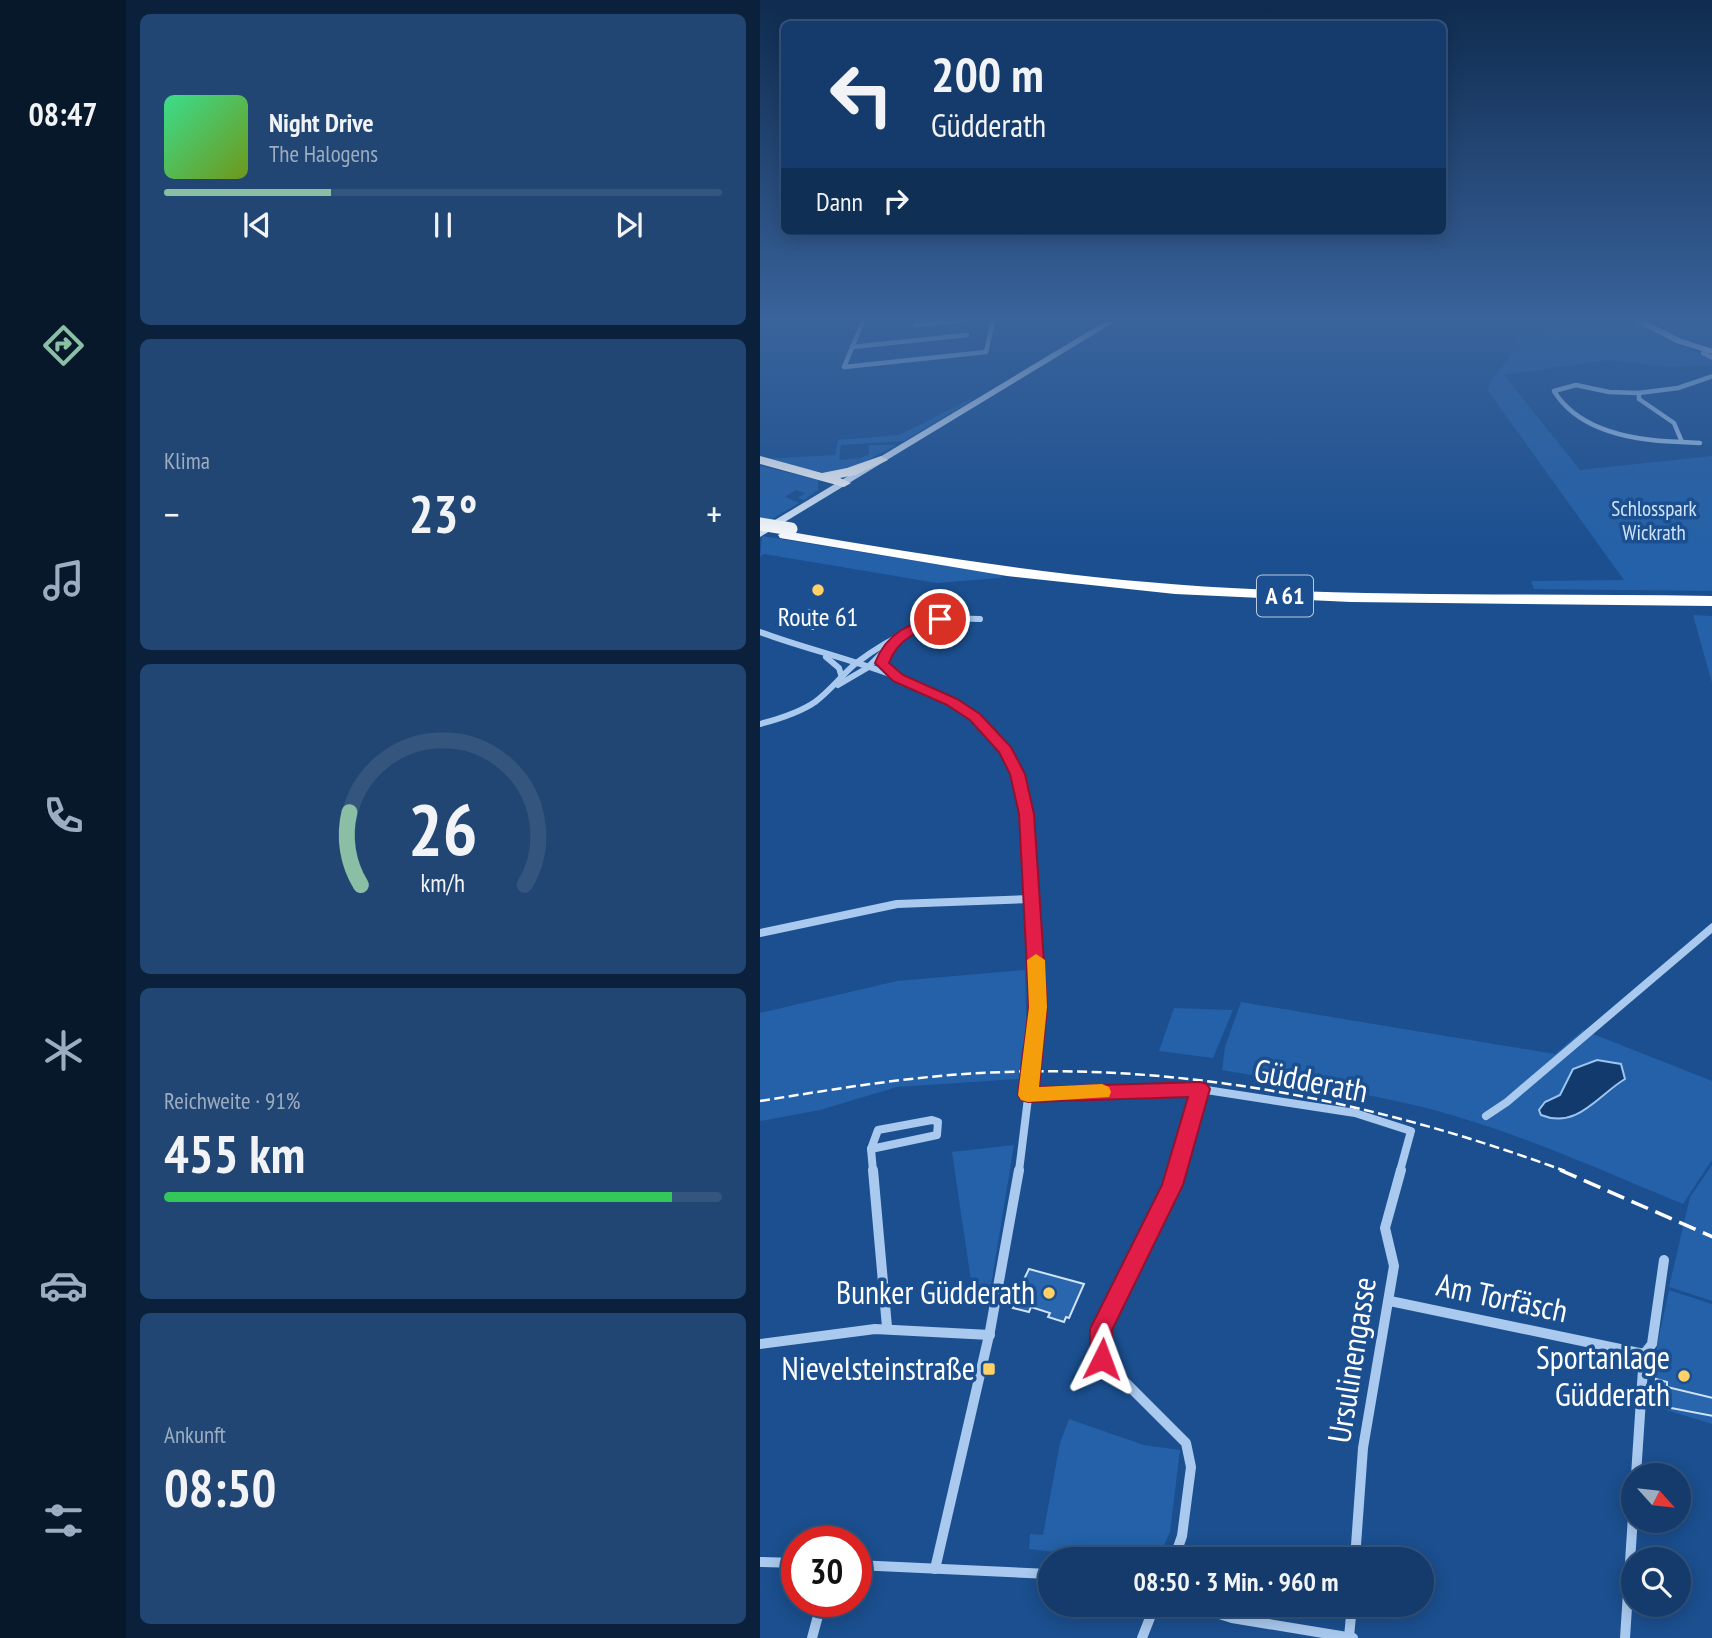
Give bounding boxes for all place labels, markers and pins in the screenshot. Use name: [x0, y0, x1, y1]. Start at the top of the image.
marker: Route 61: [810, 582, 826, 598]
pin: [910, 589, 970, 649]
place label: Route 61: [778, 600, 858, 633]
place label: Bunker Güdderath: [836, 1271, 1035, 1313]
marker: Bunker Güdderath: [1041, 1285, 1057, 1301]
place label: Sportanlage Güdderath: [1536, 1336, 1670, 1415]
place label: Nievelsteinstraße: [781, 1347, 975, 1389]
marker: Nievelsteinstraße: [981, 1361, 997, 1377]
marker: Sportanlage Güdderath: [1676, 1368, 1692, 1384]

